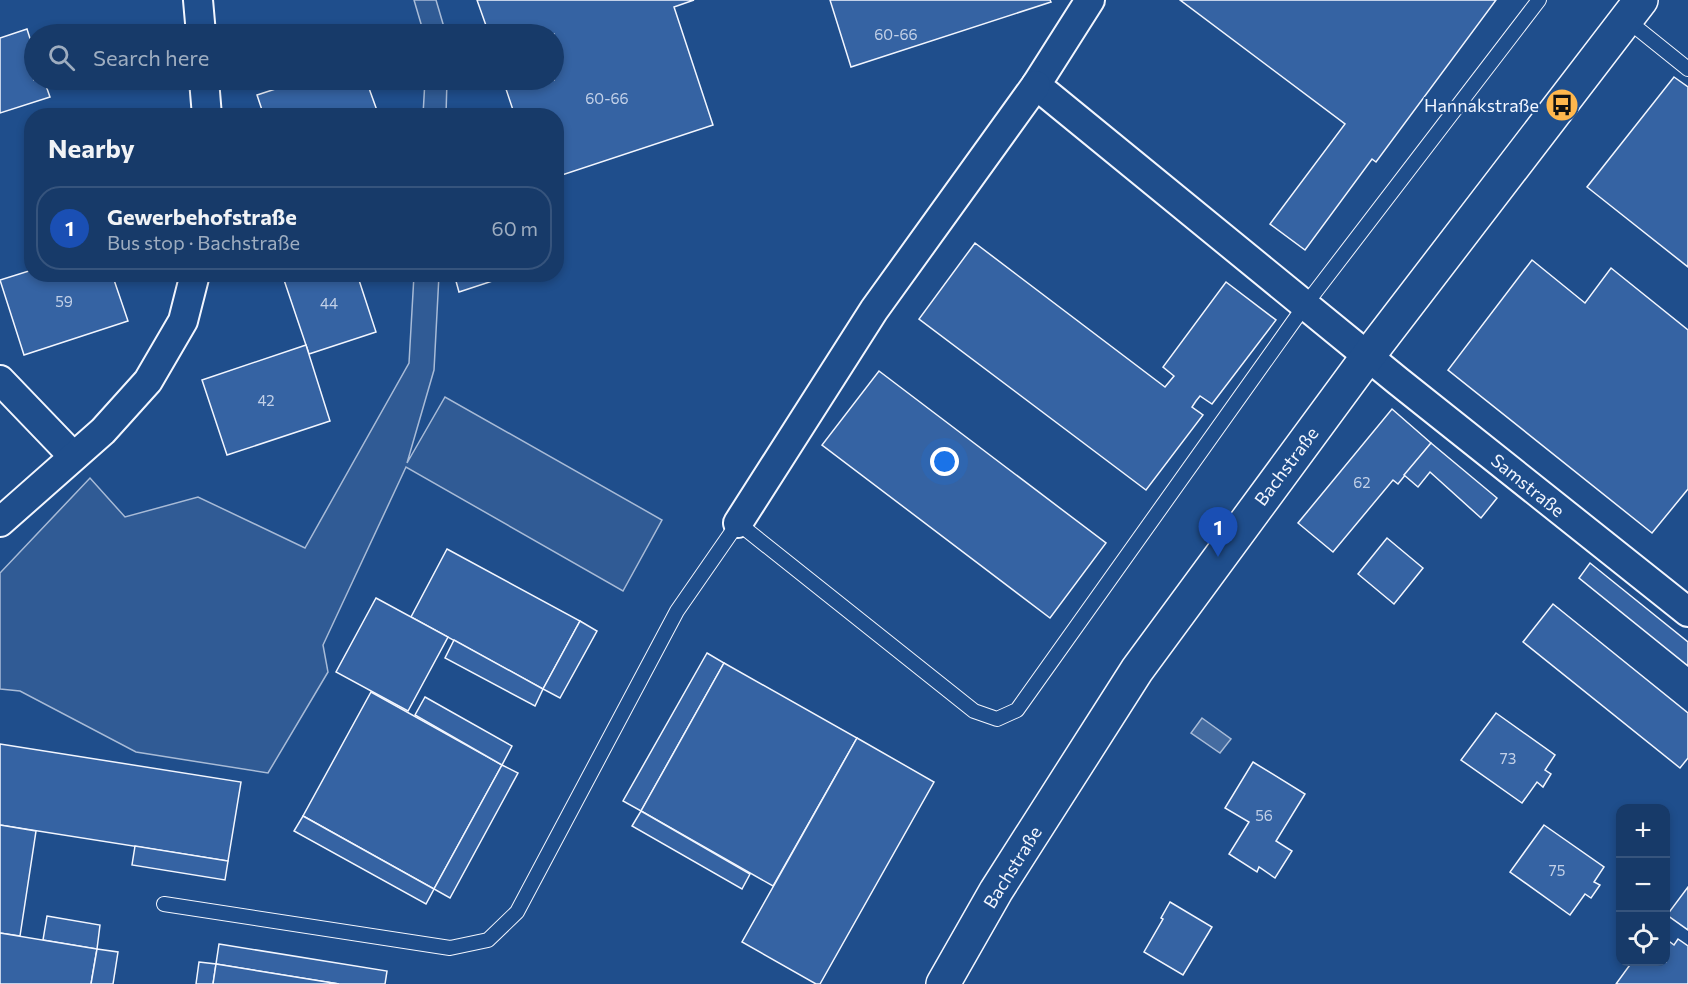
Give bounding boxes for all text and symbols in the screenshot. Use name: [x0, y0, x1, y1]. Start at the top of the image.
search box: [24, 24, 564, 90]
house number: 60-66: [874, 25, 918, 43]
icon: search: [45, 41, 78, 74]
text: Search here: [93, 44, 209, 71]
bus stop icon: Hannakstraße: [1544, 87, 1580, 123]
house number: 60-66: [585, 89, 629, 107]
place label: Hannakstraße: [1424, 94, 1539, 116]
text: Nearby: [48, 132, 135, 163]
text: Gewerbehofstraße: [107, 203, 297, 230]
text: 1: [65, 216, 74, 240]
text: 60 m: [492, 216, 538, 240]
text: Bus stop · Bachstraße: [107, 230, 300, 254]
house number: 59: [55, 292, 73, 310]
house number: 44: [320, 294, 338, 312]
house number: 42: [257, 391, 275, 409]
street label: Bachstraße: [1249, 422, 1323, 510]
your location: [930, 447, 959, 476]
street label: Samstraße: [1487, 449, 1569, 521]
house number: 62: [1353, 473, 1371, 491]
pin: 1: [1198, 508, 1238, 557]
house number: 73: [1500, 749, 1516, 767]
map controls: [1616, 804, 1670, 966]
button: +: [1616, 804, 1670, 858]
house number: 56: [1255, 806, 1273, 824]
street label: Bachstraße: [978, 822, 1046, 912]
button: −: [1616, 858, 1670, 912]
house number: 75: [1549, 861, 1565, 879]
button: locate: [1616, 912, 1670, 966]

